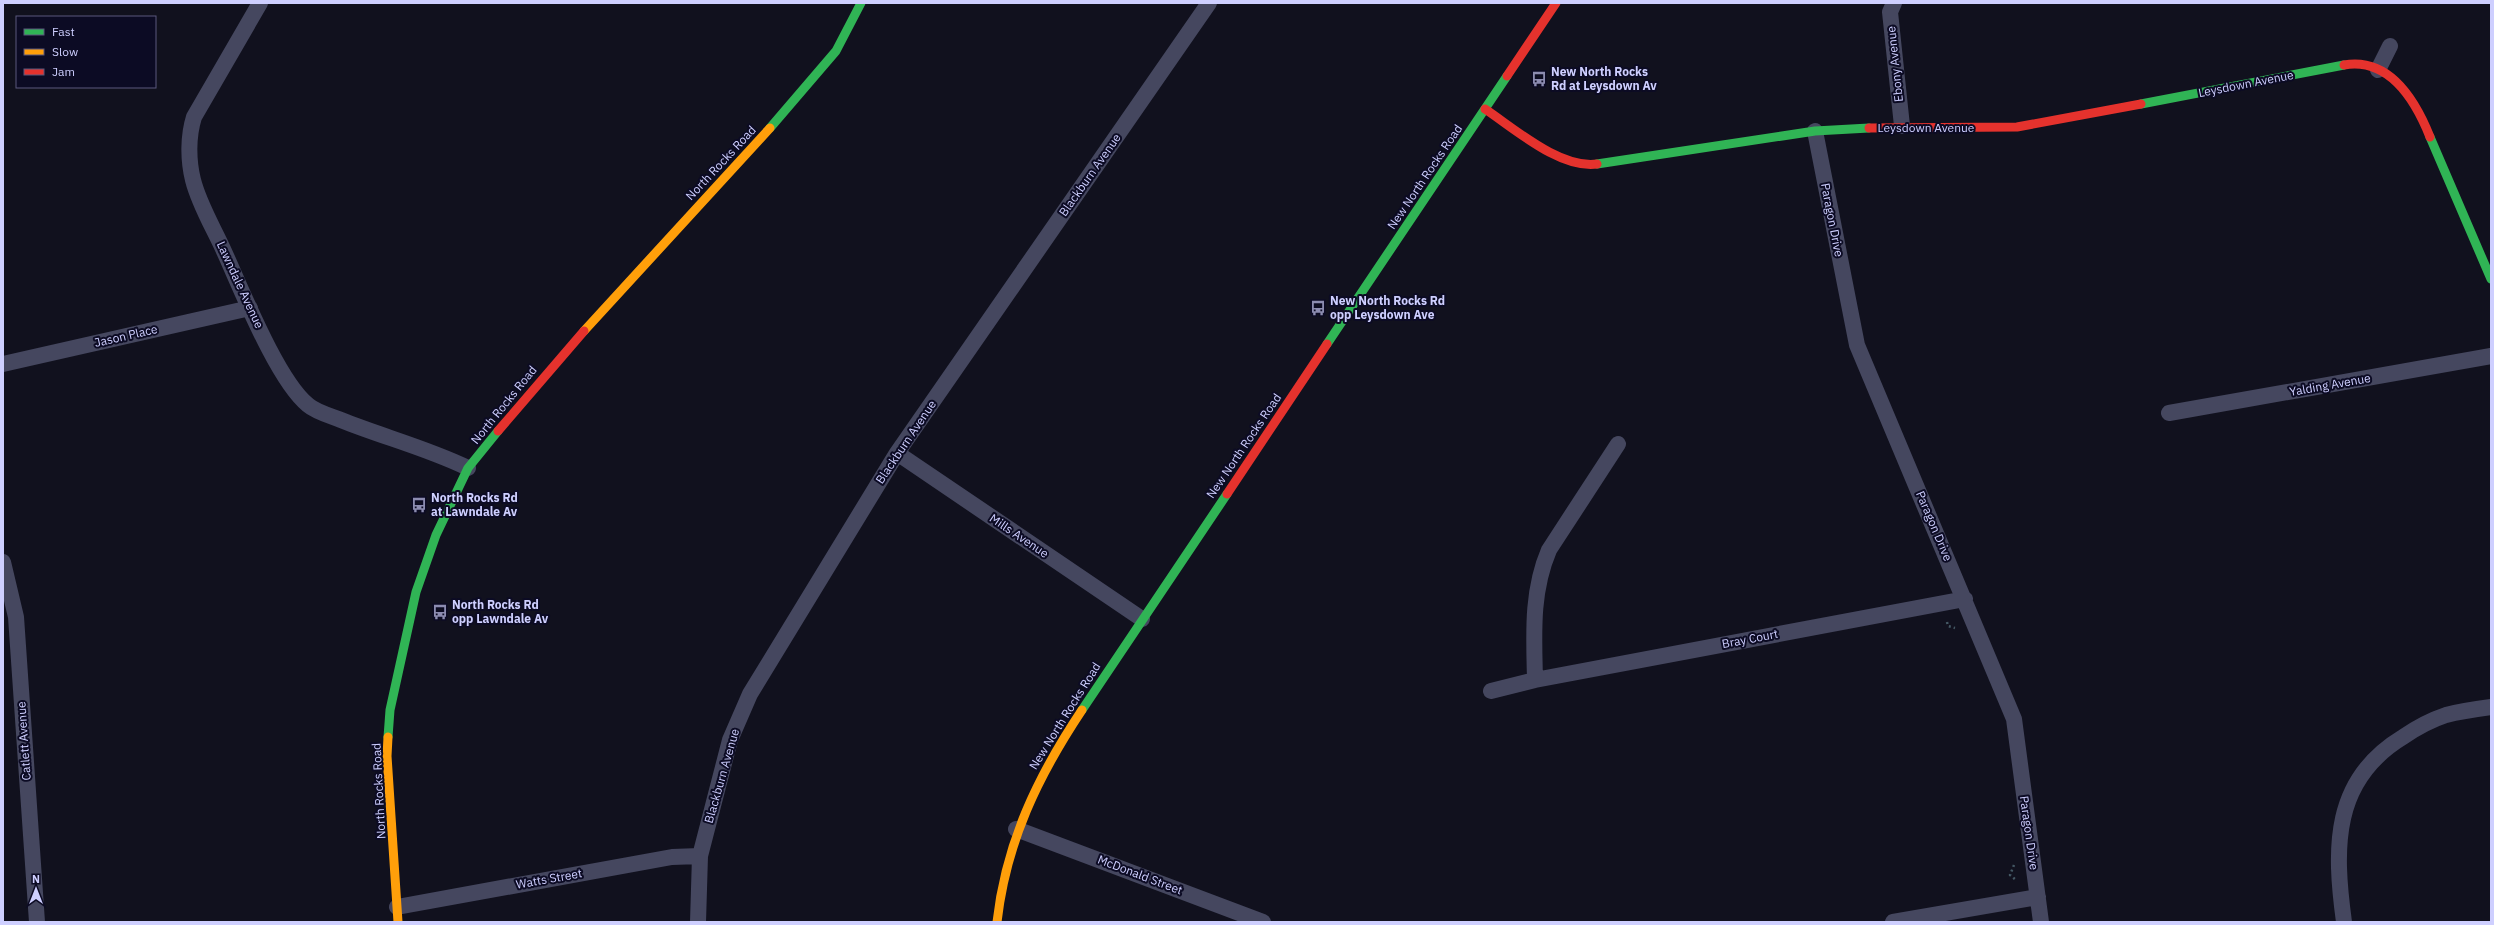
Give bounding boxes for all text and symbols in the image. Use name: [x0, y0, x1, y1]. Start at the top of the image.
legend: [16, 16, 156, 88]
text: Fast: [52, 24, 75, 39]
street label: Ebony Avenue: [1883, 25, 1906, 103]
text: Slow: [52, 44, 78, 59]
text: Jam: [52, 64, 75, 79]
place label: New North Rocks Rd at Leysdown Av: [1551, 64, 1657, 93]
street label: Leysdown Avenue: [2197, 67, 2295, 100]
bus stop icon: New North Rocks Rd at Leysdown Av: [1530, 70, 1548, 88]
street label: Leysdown Avenue: [1878, 120, 1975, 135]
street label: New North Rocks Road: [1384, 121, 1465, 232]
street label: North Rocks Road: [682, 122, 759, 203]
street label: Blackburn Avenue: [1055, 130, 1124, 219]
street label: Paragon Drive: [1818, 182, 1847, 258]
street label: Lawndale Avenue: [214, 239, 267, 331]
place label: New North Rocks Rd opp Leysdown Ave: [1330, 293, 1445, 322]
bus stop icon: New North Rocks Rd opp Leysdown Ave: [1309, 299, 1327, 317]
street label: Jason Place: [93, 321, 159, 350]
street label: North Rocks Road: [467, 363, 540, 447]
street label: Yalding Avenue: [2288, 370, 2372, 399]
street label: New North Rocks Road: [1203, 390, 1284, 501]
street label: Blackburn Avenue: [872, 397, 939, 486]
street label: Paragon Drive: [1913, 488, 1956, 564]
place label: North Rocks Rd at Lawndale Av: [431, 490, 518, 519]
bus stop icon: North Rocks Rd at Lawndale Av: [410, 496, 428, 514]
street label: Mills Avenue: [987, 510, 1052, 561]
place label: North Rocks Rd opp Lawndale Av: [452, 597, 549, 626]
bus stop icon: North Rocks Rd opp Lawndale Av: [431, 603, 449, 621]
street label: Bray Court: [1720, 626, 1779, 651]
street label: New North Rocks Road: [1026, 659, 1104, 772]
street label: Catlett Avenue: [13, 701, 34, 781]
street label: Blackburn Avenue: [701, 726, 742, 825]
street label: North Rocks Road: [368, 743, 389, 839]
street label: Paragon Drive: [2017, 795, 2042, 871]
street label: McDonald Street: [1096, 851, 1185, 898]
street label: Watts Street: [515, 865, 583, 892]
north arrow: [16, 869, 56, 909]
text: N: [32, 872, 40, 886]

